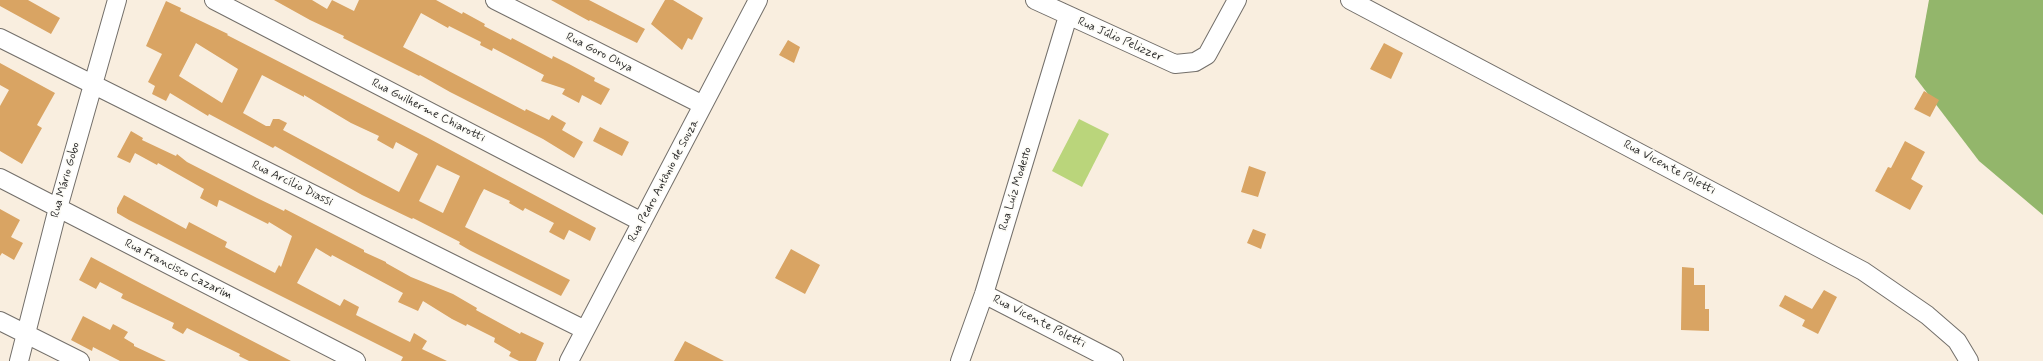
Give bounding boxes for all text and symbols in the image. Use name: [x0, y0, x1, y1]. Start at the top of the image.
street label: Rua Júlio Pelizzer: [1075, 15, 1165, 65]
street label: Rua Goro Ohya: [563, 30, 635, 76]
street label: Rua Guilherme Chiarotti: [369, 76, 487, 146]
street label: Rua Pedro Antônio de Souza: [625, 117, 703, 245]
street label: Rua Vicente Poletti: [1620, 138, 1718, 198]
street label: Rua Mário Gobo: [48, 141, 84, 219]
street label: Rua Luíz Modesto: [996, 145, 1036, 233]
street label: Rua Arcílio Diassi: [249, 158, 335, 210]
street label: Rua Francisco Cazarim: [122, 237, 234, 303]
street label: Rua Vicente Poletti: [990, 292, 1088, 352]

